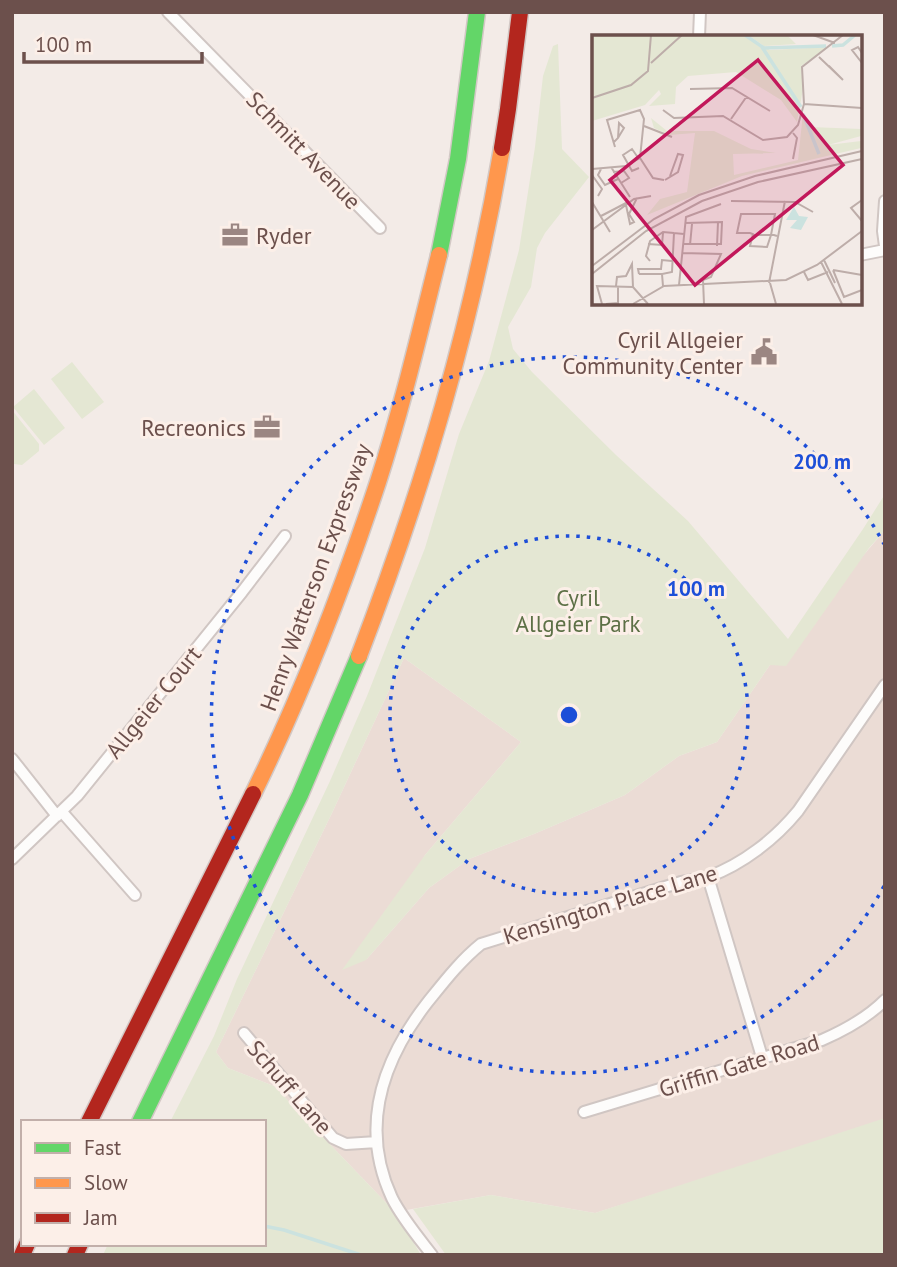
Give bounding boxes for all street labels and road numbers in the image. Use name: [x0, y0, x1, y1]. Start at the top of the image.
street label: Schmitt Avenue: [240, 85, 368, 215]
street label: Henry Watterson Expressway: [253, 439, 377, 715]
street label: Allgeier Court: [99, 640, 207, 764]
street label: Kensington Place Lane: [499, 858, 721, 950]
street label: Griffin Gate Road: [655, 1027, 823, 1103]
street label: Schuff Lane: [241, 1034, 339, 1140]

